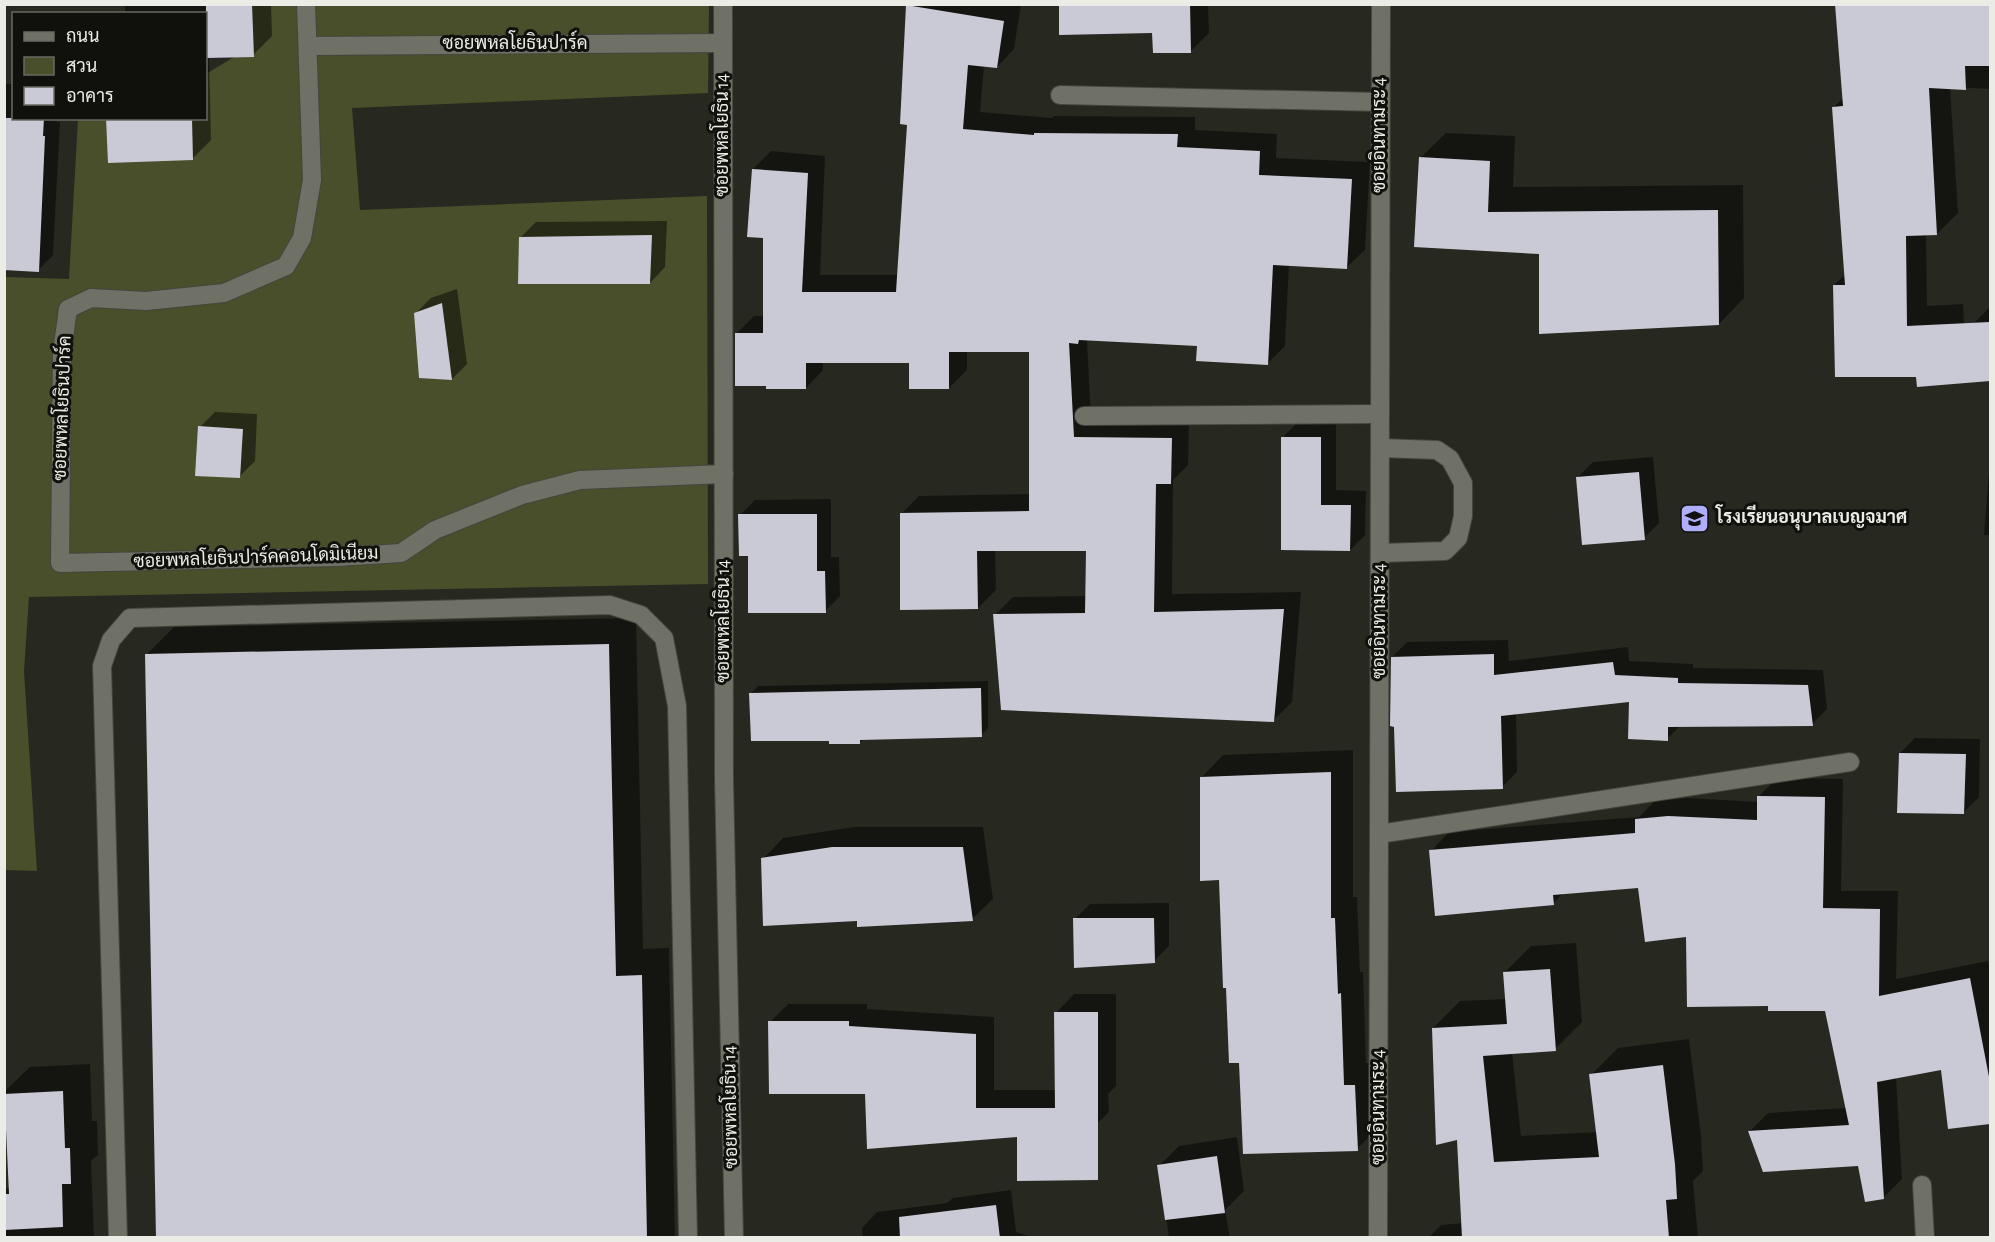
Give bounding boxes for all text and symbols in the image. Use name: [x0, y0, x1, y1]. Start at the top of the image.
legend: [12, 12, 207, 120]
text: ถนน: [66, 28, 99, 46]
street label: ซอยพหลโยธินปาร์ค: [442, 30, 588, 53]
text: สวน: [66, 58, 97, 76]
street label: ซอยพหลโยธิน 14: [709, 73, 732, 196]
street label: ซอยอินทามระ 4: [1368, 77, 1389, 193]
text: อาคาร: [66, 88, 114, 106]
street label: ซอยพหลโยธินปาร์ค: [46, 335, 75, 481]
school or university icon: โรงเรียนอนุบาลเบญจมาศ: [1679, 502, 1711, 534]
place label: โรงเรียนอนุบาลเบญจมาศ: [1715, 504, 1907, 531]
street label: ซอยพหลโยธินปาร์คคอนโดมิเนียม: [133, 540, 379, 571]
street label: ซอยพหลโยธิน 14: [710, 559, 733, 682]
street label: ซอยอินทามระ 4: [1368, 563, 1389, 679]
street label: ซอยพหลโยธิน 14: [716, 1045, 741, 1169]
street label: ซอยอินทามระ 4: [1367, 1049, 1388, 1165]

